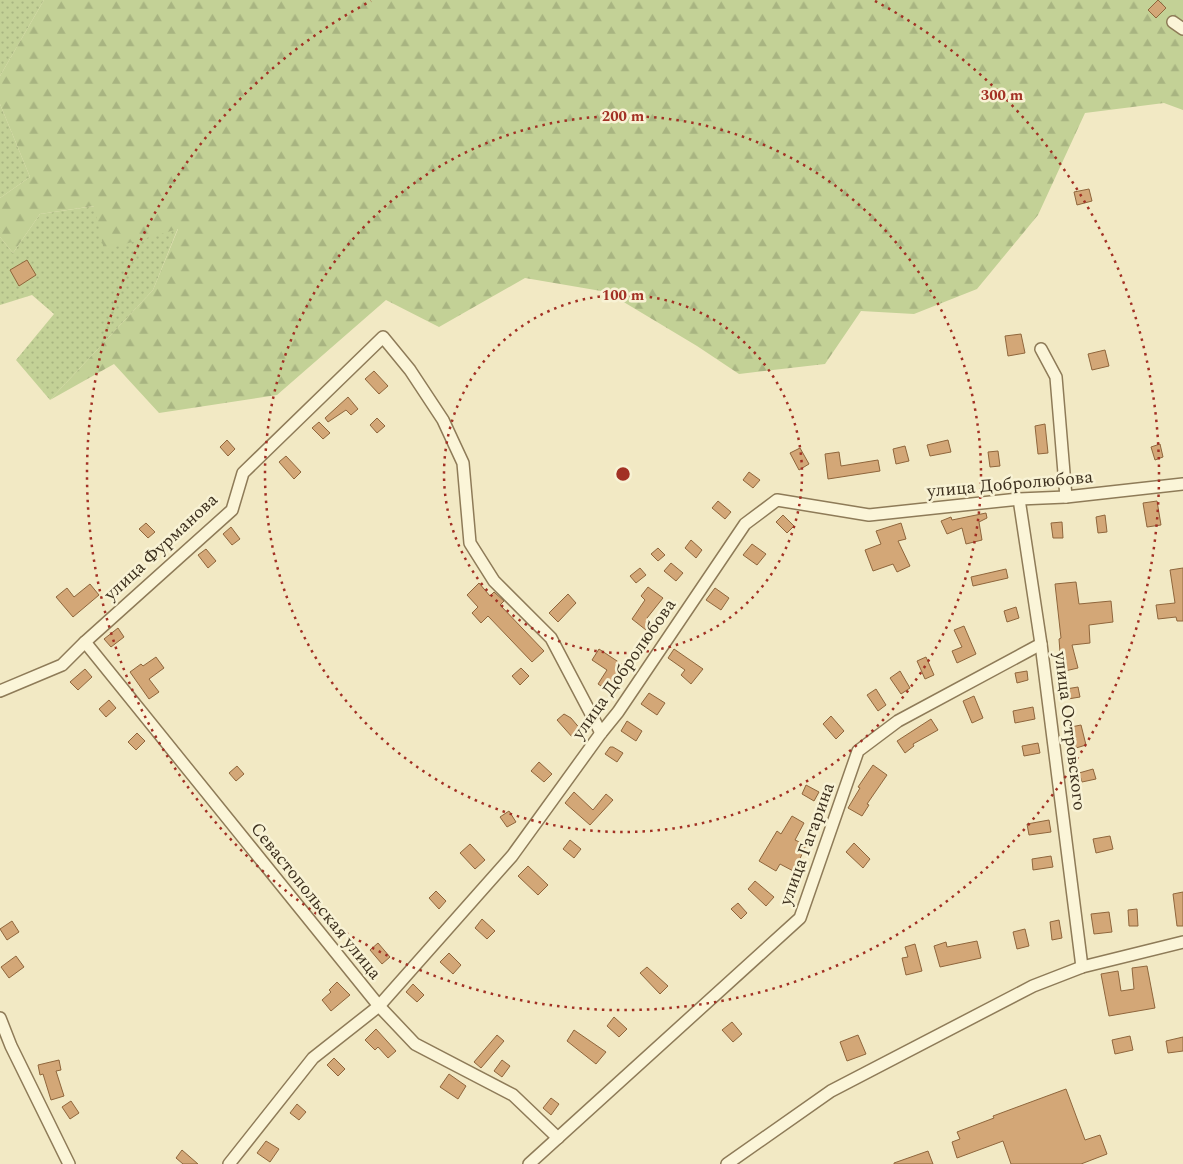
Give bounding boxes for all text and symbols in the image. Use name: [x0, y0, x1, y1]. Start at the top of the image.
text: 300 m: [981, 84, 1024, 107]
text: 200 m: [602, 105, 645, 128]
text: 100 m: [602, 284, 645, 307]
street label: улица Добролюбова: [925, 463, 1094, 505]
centre of rings: [614, 465, 632, 483]
street label: улица Фурманова: [97, 487, 224, 608]
street label: улица Добролюбова: [565, 593, 683, 746]
street label: улица Островского: [1047, 649, 1093, 812]
street label: улица Гагарина: [772, 779, 842, 910]
street label: Севастопольская улица: [244, 816, 388, 986]

